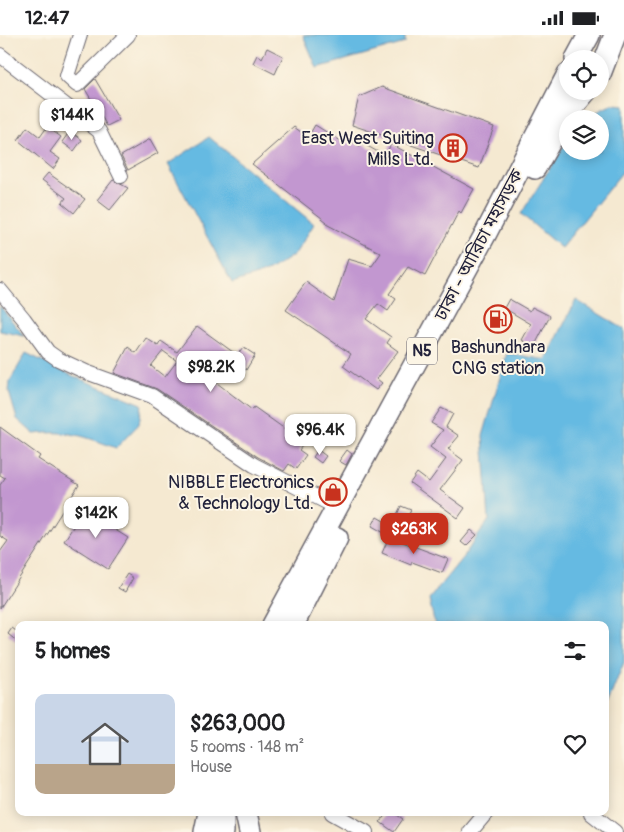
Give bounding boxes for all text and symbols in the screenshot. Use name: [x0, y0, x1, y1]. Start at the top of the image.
text: 12:47: [25, 6, 69, 30]
map controls: [559, 50, 609, 160]
button: locate: [559, 50, 609, 100]
pin: $144K: [37, 99, 107, 141]
text: $144K: [50, 105, 94, 125]
button: layers: [559, 110, 609, 160]
place label: East West Suiting Mills Ltd.: [301, 127, 434, 171]
building icon: East West Suiting Mills Ltd.: [438, 133, 468, 163]
street label: ঢাকা - আরিচা মহাসড়ক: [429, 165, 529, 326]
fuel station icon: Bashundhara CNG station: [483, 304, 513, 334]
place label: Bashundhara CNG station: [451, 336, 545, 380]
road number: N5: [407, 337, 437, 365]
pin: $98.2K: [170, 351, 252, 393]
text: $98.2K: [187, 357, 235, 377]
pin: $96.4K: [279, 413, 361, 456]
text: $96.4K: [296, 420, 344, 440]
place label: NIBBLE Electronics & Technology Ltd.: [168, 471, 314, 515]
shop icon: NIBBLE Electronics & Technology Ltd.: [318, 477, 348, 507]
pin: $142K: [61, 497, 131, 539]
text: $142K: [75, 503, 117, 523]
pin: $263K: [379, 513, 449, 555]
text: $263K: [391, 519, 437, 539]
icon: filters: [561, 637, 589, 665]
text: 5 homes: [35, 638, 110, 665]
text: $263,000: [190, 710, 285, 737]
icon: home: [75, 714, 135, 774]
icon: heart: [561, 730, 589, 758]
text: 5 rooms · 148 m²: [190, 737, 304, 757]
text: House: [190, 757, 232, 777]

